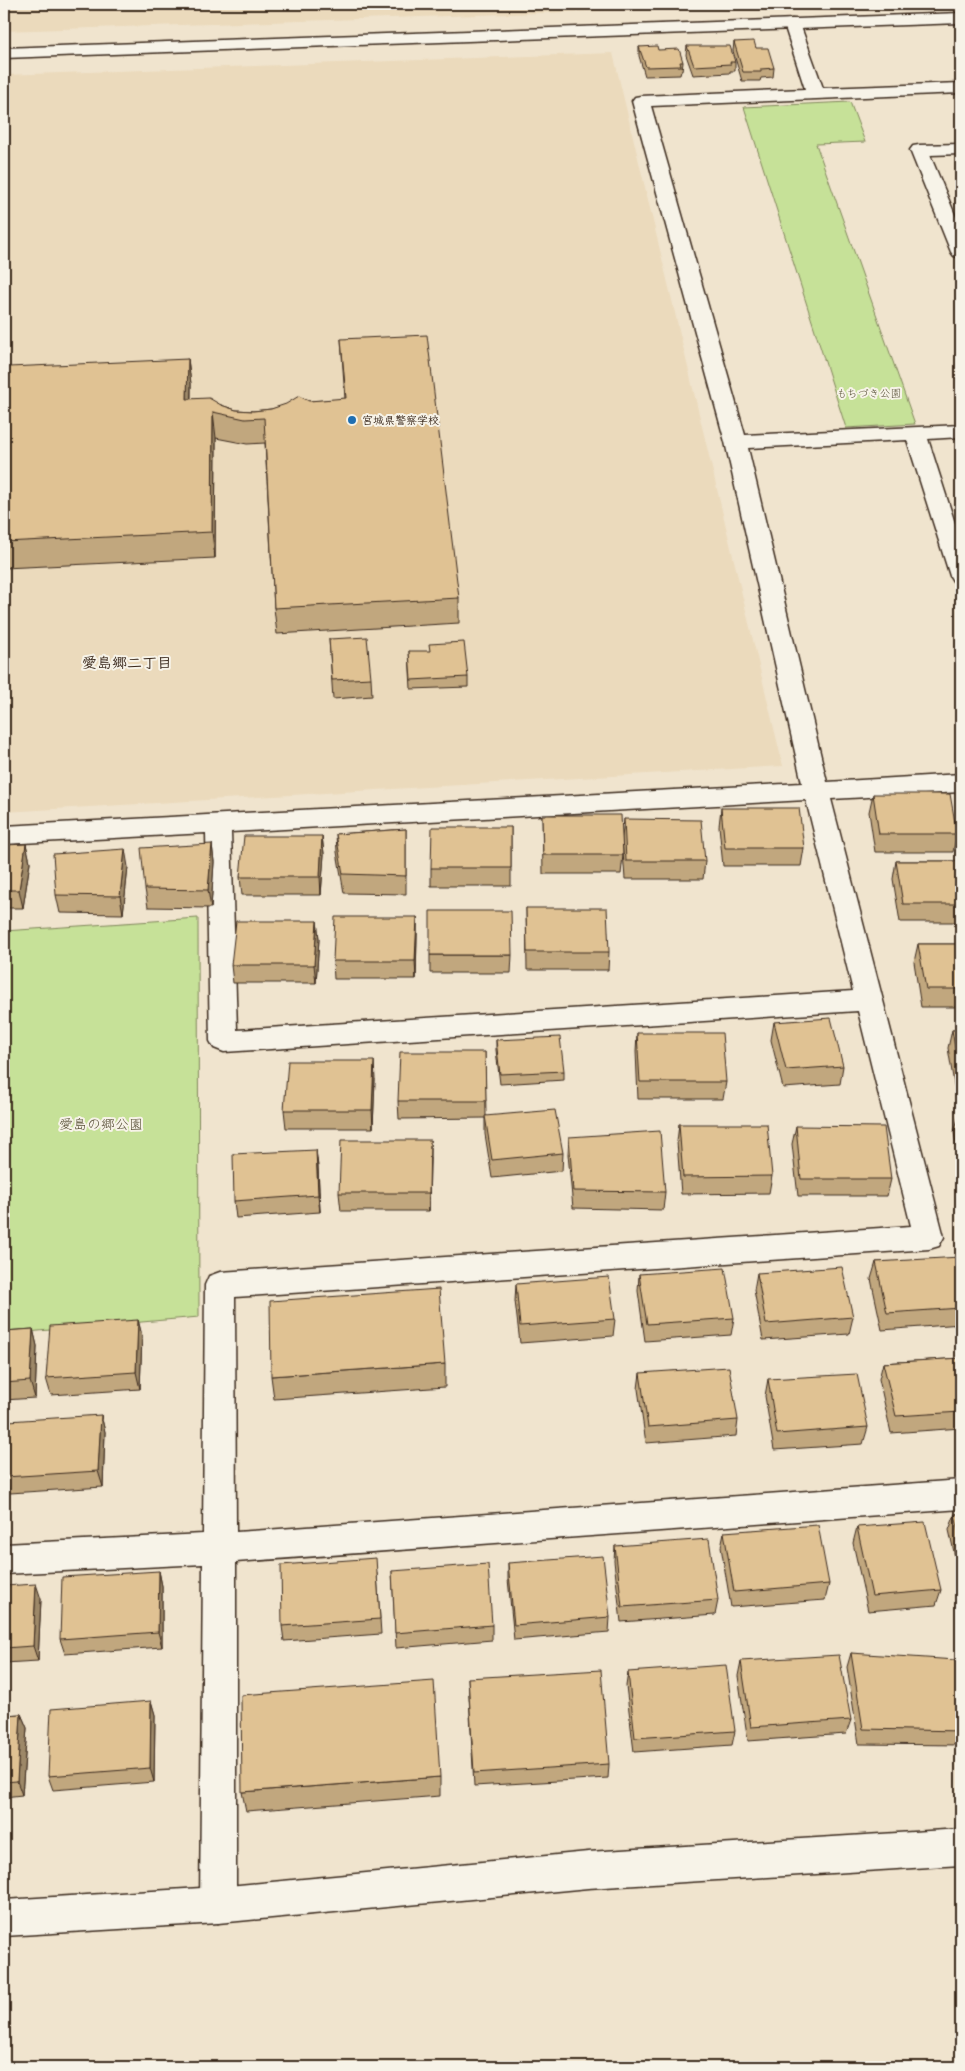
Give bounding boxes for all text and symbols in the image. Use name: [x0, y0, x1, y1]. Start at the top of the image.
park label: もちづき公園: [836, 384, 902, 403]
place label: 宮城県警察学校: [362, 411, 439, 430]
marker: 宮城県警察学校: [346, 414, 358, 426]
district label: 愛島郷二丁目: [82, 650, 172, 676]
park label: 愛島の郷公園: [59, 1112, 143, 1137]

